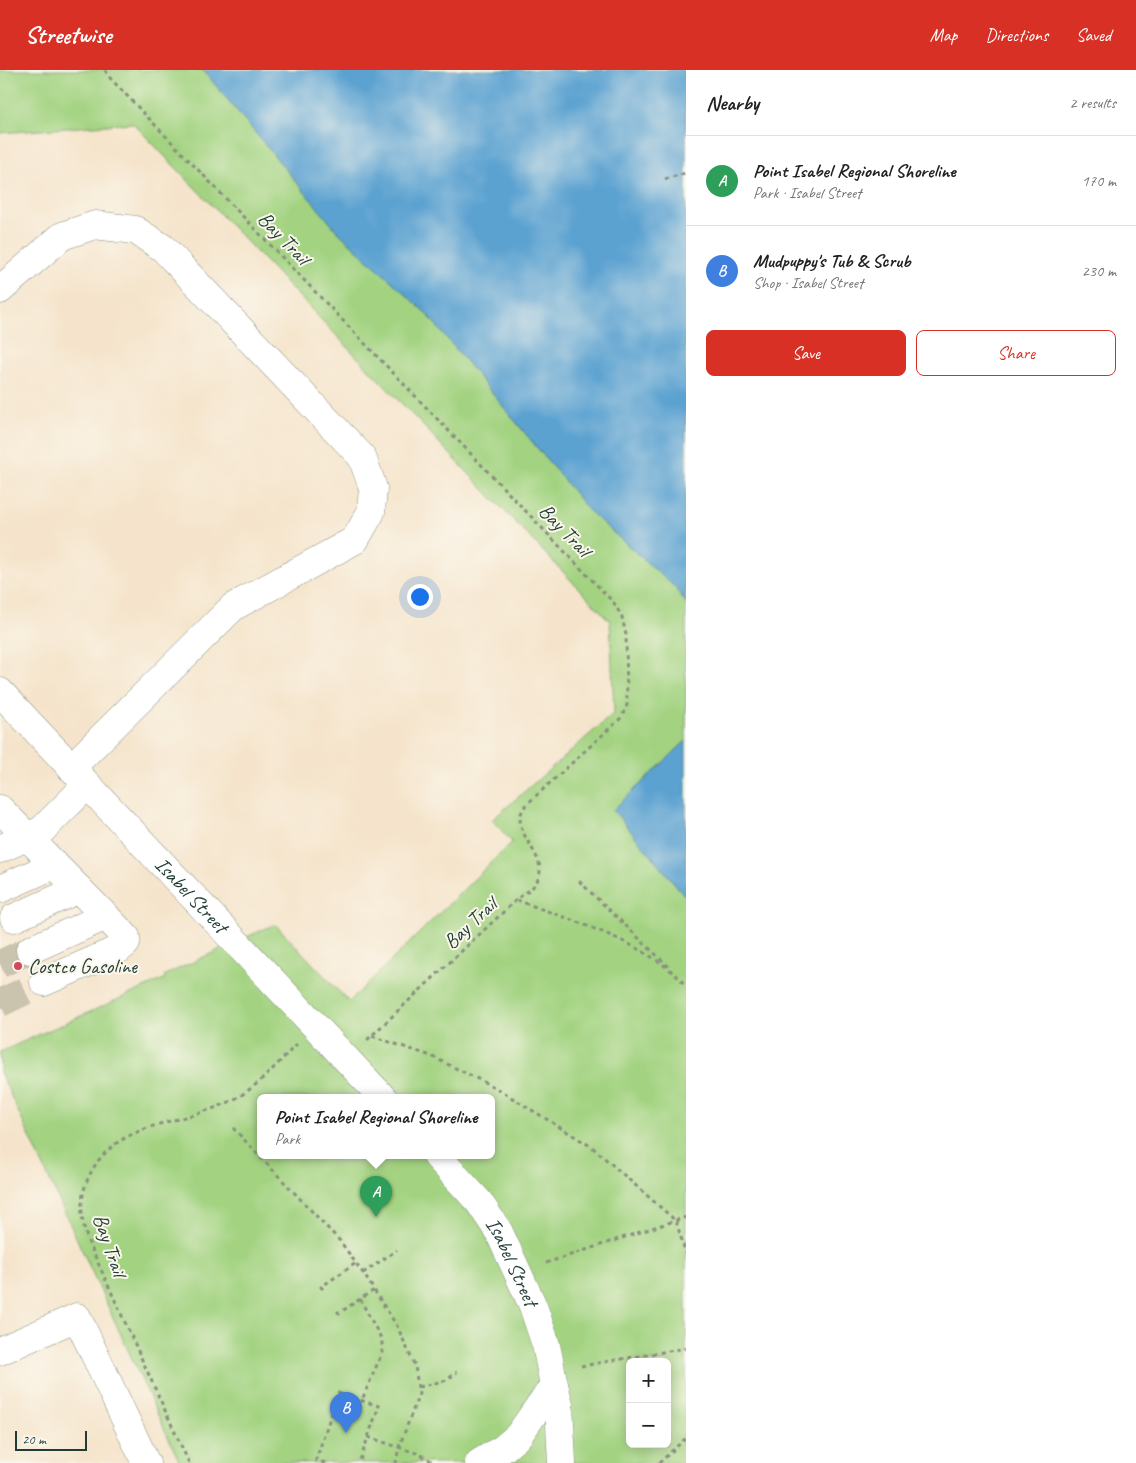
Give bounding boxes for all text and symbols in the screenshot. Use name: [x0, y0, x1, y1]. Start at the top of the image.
text: Streetwise: [25, 20, 111, 50]
text: Map: [930, 24, 957, 46]
text: Directions: [985, 24, 1048, 46]
text: Saved: [1076, 24, 1111, 46]
text: Nearby: [706, 90, 759, 116]
text: 2 results: [1069, 93, 1116, 113]
text: Point Isabel Regional Shoreline: [753, 159, 956, 183]
text: A: [718, 171, 726, 191]
text: 170 m: [1082, 171, 1116, 191]
text: Park · Isabel Street: [753, 183, 861, 203]
street label: Bay Trail: [252, 206, 318, 273]
text: Mudpuppy's Tub & Scrub: [753, 249, 910, 273]
text: B: [718, 261, 726, 281]
text: 230 m: [1082, 261, 1116, 281]
text: Shop · Isabel Street: [753, 273, 863, 293]
button: Save: [706, 330, 906, 376]
button: Share: [916, 330, 1116, 376]
street label: Bay Trail: [533, 498, 599, 565]
your location: [407, 584, 433, 610]
street label: Isabel Street: [149, 851, 236, 941]
street label: Bay Trail: [438, 889, 505, 954]
place label: Costco Gasoline: [28, 953, 138, 979]
marker: Costco Gasoline: [12, 960, 24, 972]
popup: [257, 1094, 495, 1159]
text: Point Isabel Regional Shoreline: [275, 1105, 477, 1129]
text: Park: [275, 1129, 300, 1149]
pin: A: [360, 1176, 392, 1217]
street label: Bay Trail: [87, 1211, 134, 1283]
street label: Isabel Street: [480, 1212, 546, 1313]
map controls: [626, 1358, 671, 1448]
button: +: [626, 1358, 671, 1403]
pin: B: [330, 1392, 362, 1433]
button: −: [626, 1403, 671, 1448]
scale bar: [15, 1428, 88, 1451]
text: 20 m: [22, 1431, 46, 1448]

